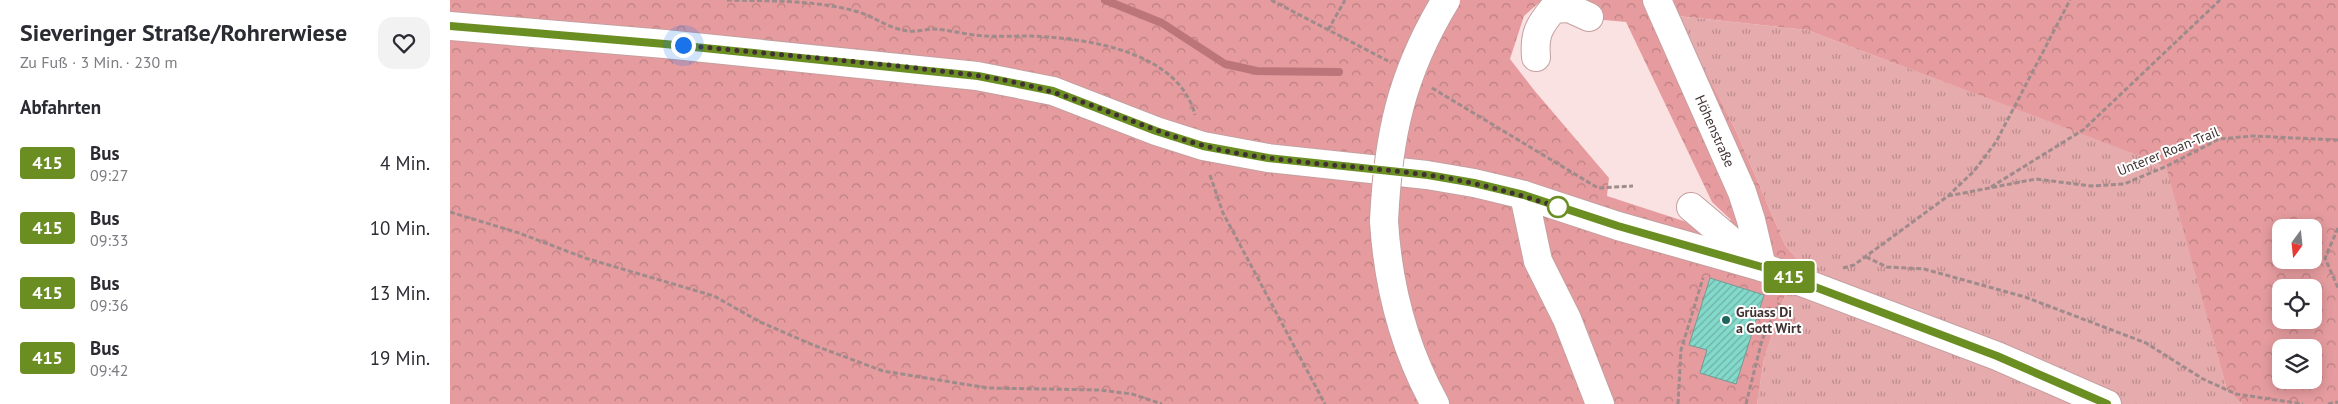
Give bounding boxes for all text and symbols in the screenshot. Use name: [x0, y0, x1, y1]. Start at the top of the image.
text: Sieveringer Straße/Rohrerwiese: [20, 17, 347, 48]
button: heart: [378, 17, 430, 69]
your location: [671, 33, 696, 58]
text: Zu Fuß · 3 Min. · 230 m: [20, 52, 178, 72]
street label: Höhenstraße: [1691, 92, 1739, 170]
text: Abfahrten: [20, 95, 101, 119]
street label: Unterer Roan-Trail: [2114, 122, 2222, 180]
text: Bus: [90, 141, 119, 165]
text: 415: [32, 151, 63, 174]
text: 4 Min.: [380, 151, 430, 175]
text: 09:27: [90, 165, 128, 185]
unlabelled marker: [1547, 196, 1569, 218]
text: Bus: [90, 206, 119, 230]
text: 415: [32, 216, 63, 239]
text: 10 Min.: [370, 216, 430, 240]
north arrow: [2272, 219, 2322, 269]
map controls: [2272, 219, 2322, 389]
text: 09:33: [90, 230, 128, 250]
line badge: 415: [1760, 261, 1818, 293]
text: 415: [1774, 265, 1804, 288]
text: Bus: [90, 271, 119, 295]
button: locate: [2272, 279, 2322, 329]
text: 415: [32, 281, 63, 304]
text: 13 Min.: [370, 281, 430, 305]
text: 09:36: [90, 295, 128, 315]
place label: Grüass Di a Gott Wirt: [1736, 303, 1801, 337]
marker: Grüass Di a Gott Wirt: [1720, 314, 1732, 326]
text: Bus: [90, 336, 119, 360]
button: layers: [2272, 339, 2322, 389]
text: 415: [32, 346, 63, 369]
text: 19 Min.: [370, 346, 430, 370]
text: 09:42: [90, 360, 128, 380]

